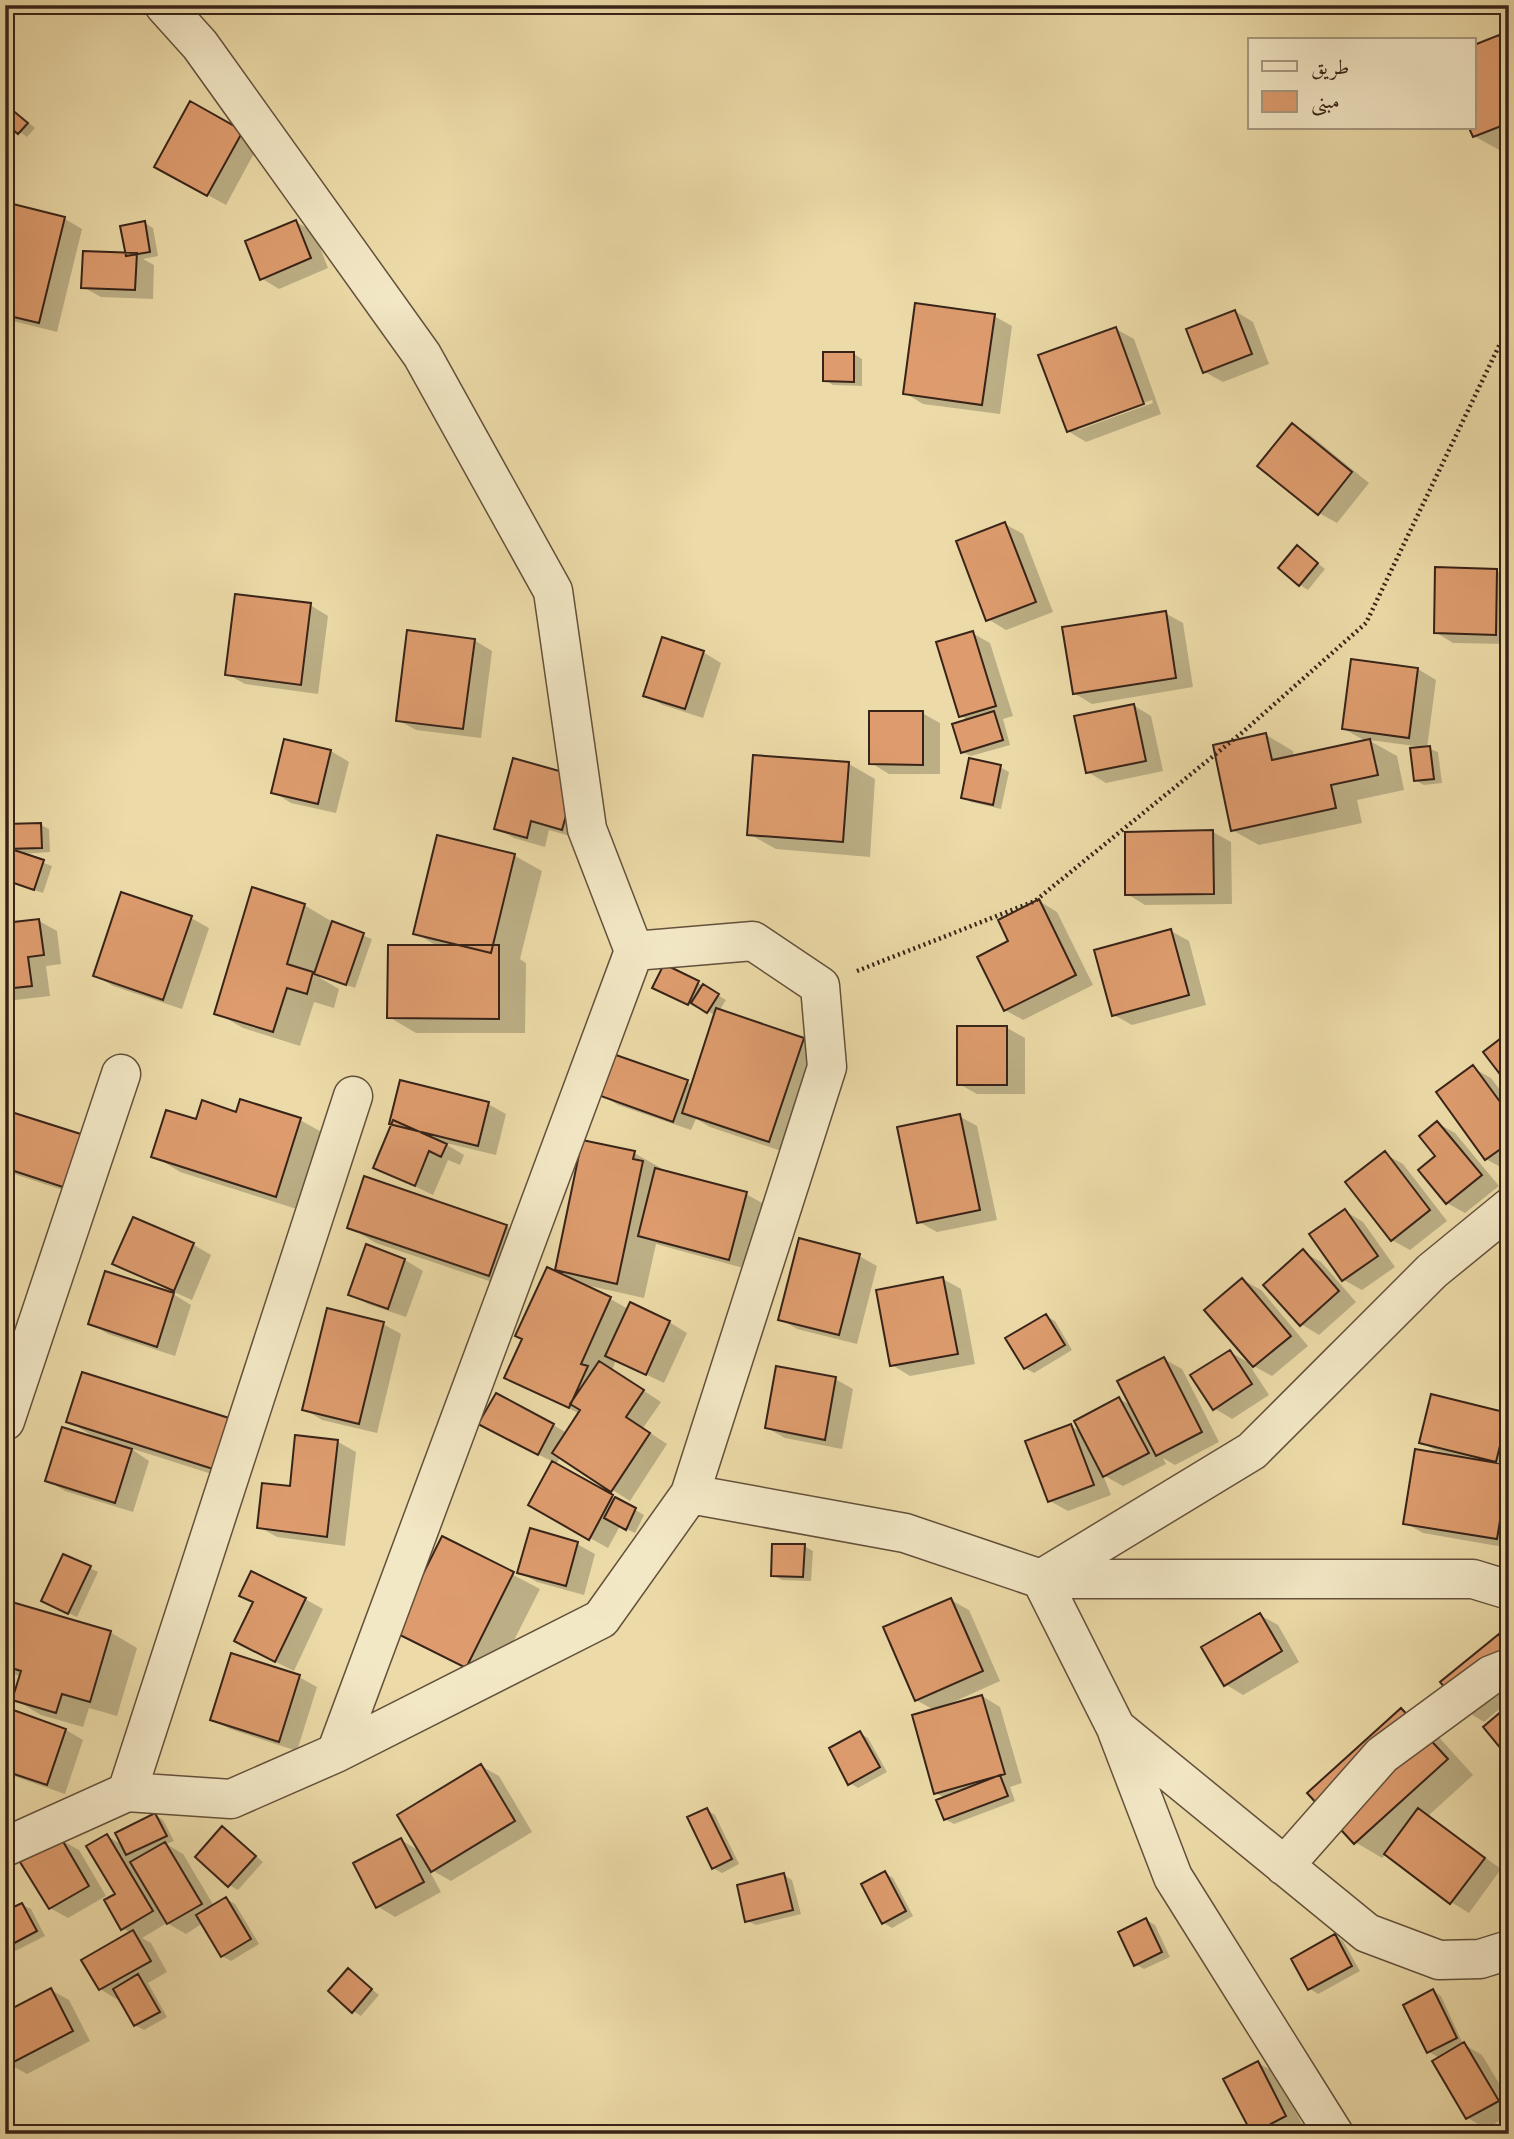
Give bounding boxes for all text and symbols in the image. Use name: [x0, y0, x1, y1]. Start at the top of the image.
legend: [1248, 38, 1476, 130]
text: طريق: [1311, 54, 1349, 84]
text: مبنى: [1311, 88, 1340, 118]

